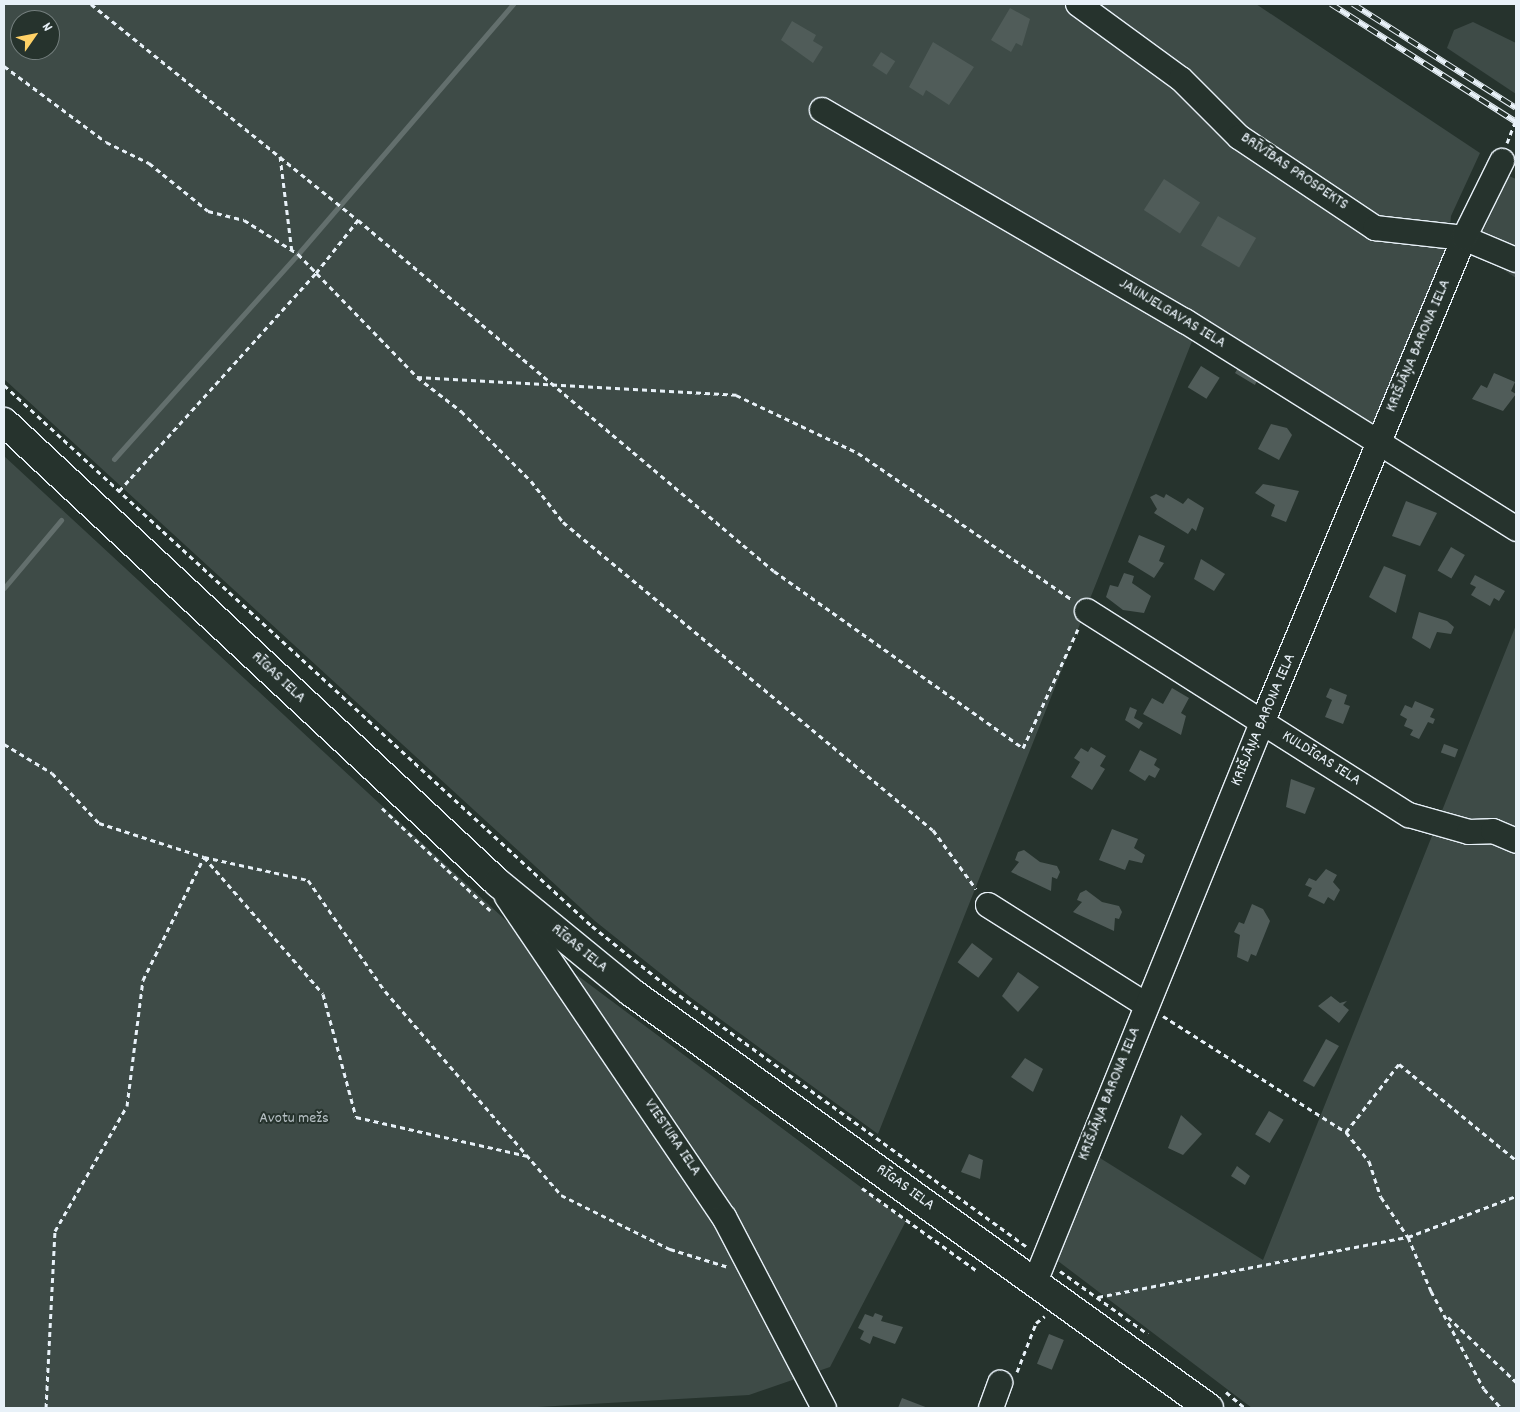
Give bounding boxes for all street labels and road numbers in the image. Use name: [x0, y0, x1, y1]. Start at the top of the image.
street label: BRĪVĪBAS PROSPEKTS: [1237, 129, 1351, 215]
street label: JAUNJELGAVAS IELA: [1115, 275, 1229, 353]
street label: KRIŠJĀŅA BARONA IELA: [1382, 277, 1456, 415]
street label: RĪGAS IELA: [247, 648, 309, 708]
street label: KRIŠJĀŅA BARONA IELA: [1227, 651, 1301, 789]
street label: KULDĪGAS IELA: [1278, 727, 1364, 791]
street label: RĪGAS IELA: [547, 920, 611, 978]
street label: KRIŠJĀŅA BARONA IELA: [1074, 1024, 1146, 1164]
street label: VIESTURA IELA: [639, 1096, 705, 1180]
street label: RĪGAS IELA: [872, 1160, 938, 1216]

